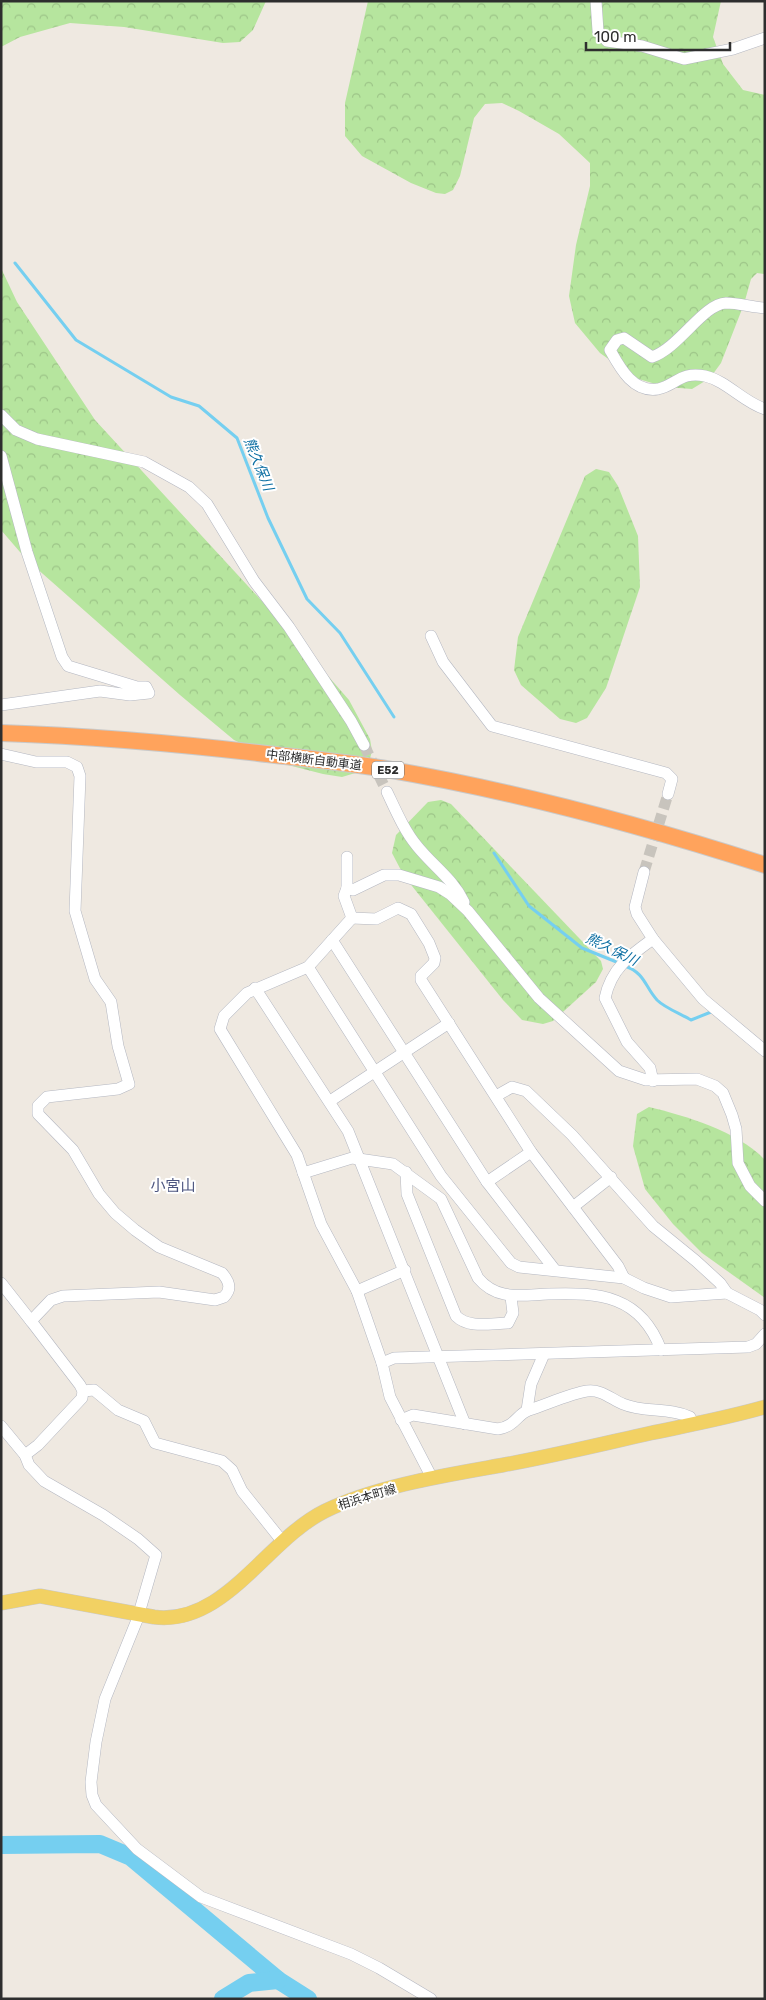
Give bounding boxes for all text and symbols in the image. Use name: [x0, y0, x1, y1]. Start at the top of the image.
scale bar: [586, 20, 730, 52]
text: 100 m: [594, 28, 636, 46]
water label: 熊久保川: [240, 435, 278, 495]
street label: 中部横断自動車道: [265, 747, 363, 773]
road number: E52: [372, 762, 404, 778]
water label: 熊久保川: [583, 930, 642, 970]
district label: 小宮山: [150, 1177, 196, 1195]
street label: 相浜本町線: [336, 1482, 398, 1512]

